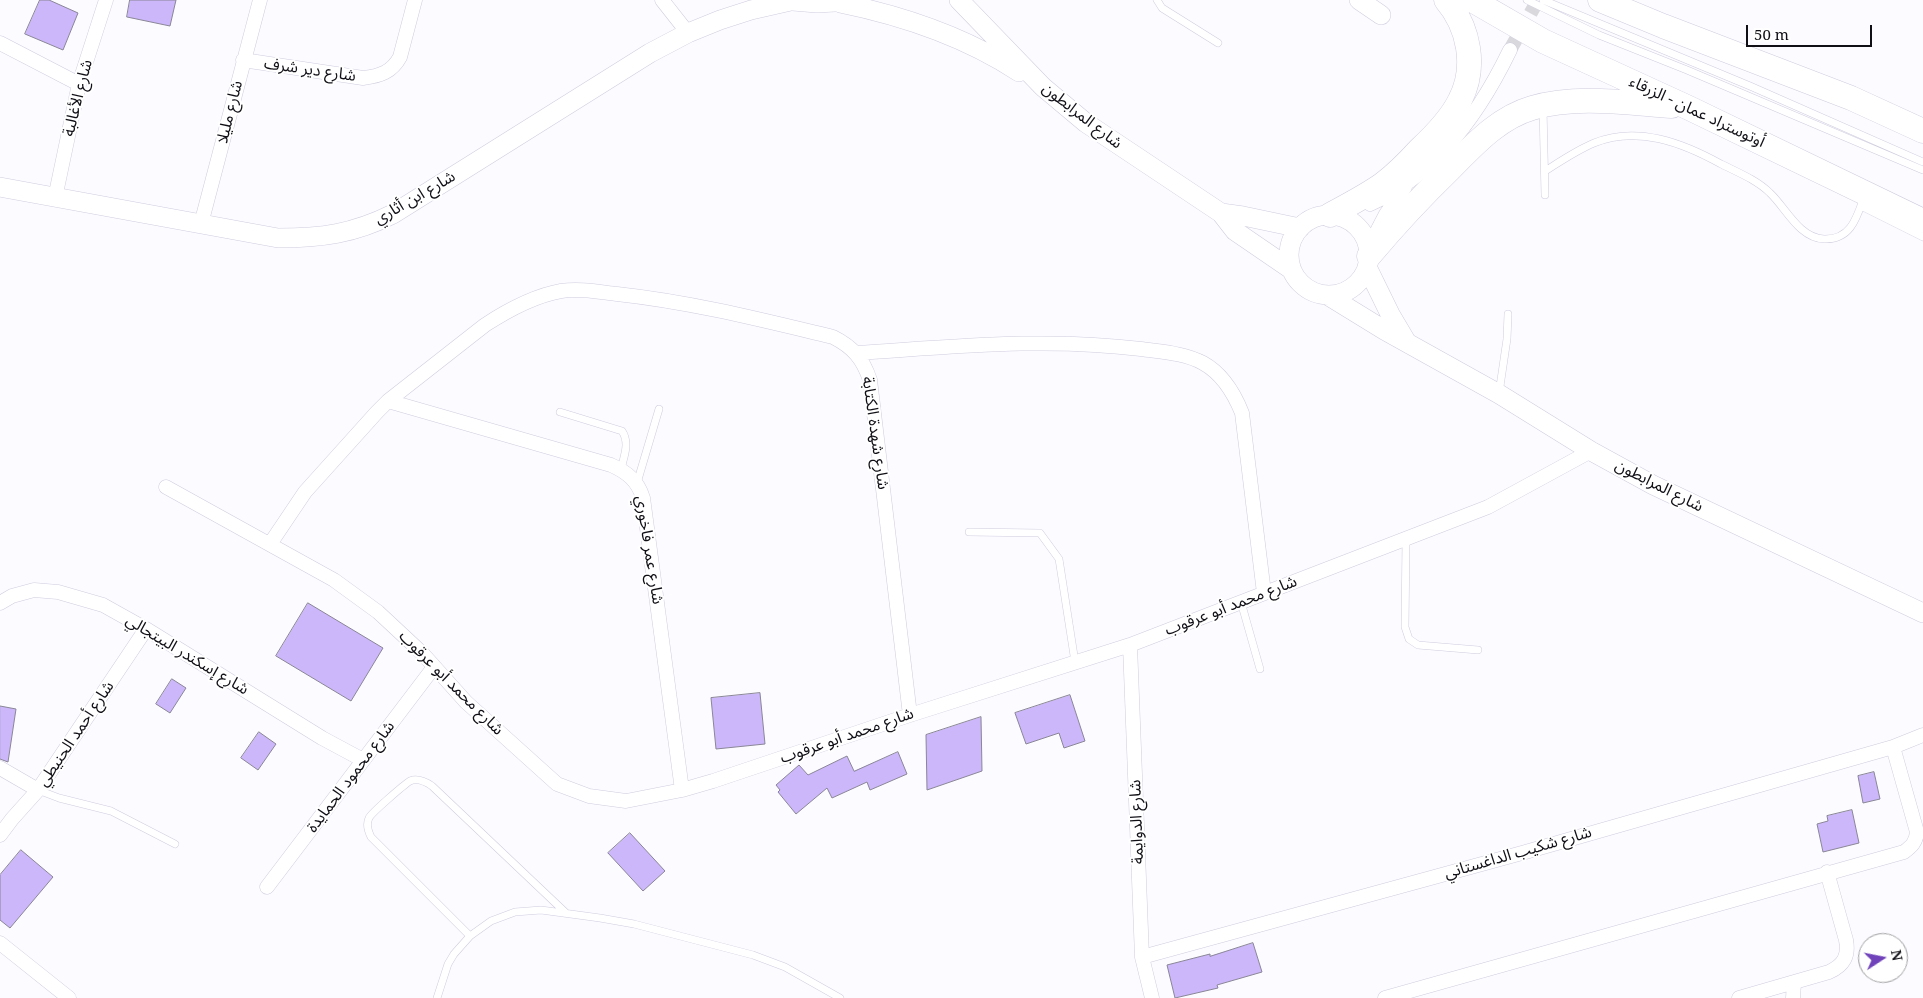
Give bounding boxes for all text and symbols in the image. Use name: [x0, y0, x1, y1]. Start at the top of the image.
scale bar: [1748, 15, 1874, 47]
text: 50 m: [1754, 24, 1789, 44]
street label: شارع دير شرف: [263, 54, 357, 86]
street label: شارع الأغالبة: [59, 58, 97, 138]
street label: أوتوستراد عمان - الزرقاء: [1626, 72, 1768, 152]
street label: شارع مليلا: [213, 79, 247, 145]
street label: شارع المرابطون: [1038, 79, 1126, 153]
street label: شارع ابن أثاري: [371, 167, 459, 229]
street label: شارع شهدة الكتابة: [858, 375, 892, 491]
street label: شارع المرابطون: [1612, 456, 1706, 516]
street label: شارع عمر فاخوري: [631, 494, 667, 606]
street label: شارع محمد أبو عرقوب: [1162, 572, 1300, 640]
street label: شارع إسكندر البيتجالي: [122, 611, 252, 699]
street label: شارع محمد أبو عرقوب: [395, 627, 507, 739]
street label: شارع أحمد الحنيطي: [34, 678, 118, 790]
street label: شارع محمد أبو عرقوب: [778, 704, 916, 768]
street label: شارع محمود الحمايدة: [303, 718, 399, 836]
street label: شارع الدوايمة: [1126, 779, 1148, 865]
street label: شارع شكيب الداغستاني: [1442, 823, 1594, 883]
north arrow: [1858, 933, 1908, 983]
text: N: [1887, 948, 1908, 962]

